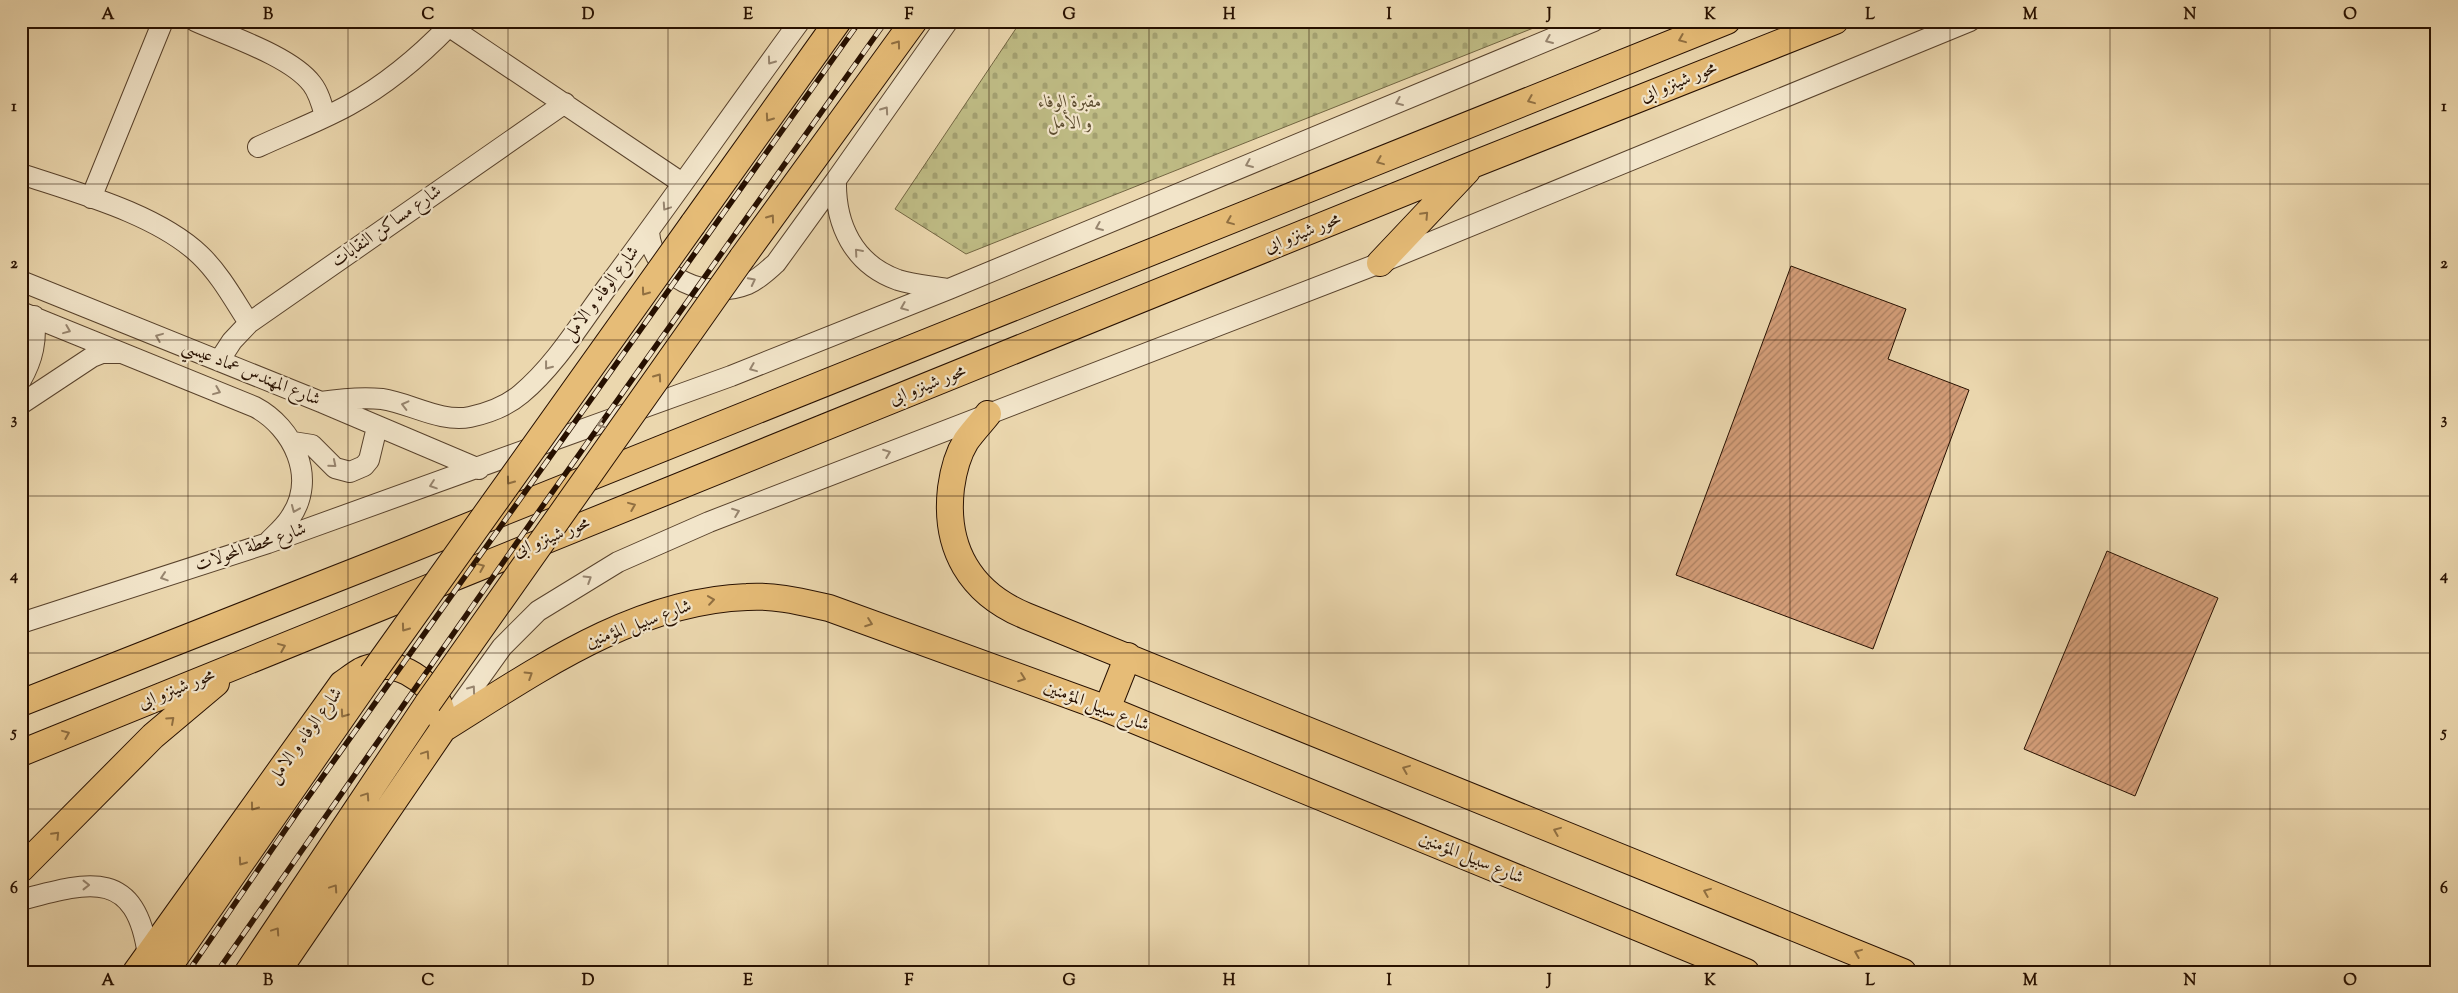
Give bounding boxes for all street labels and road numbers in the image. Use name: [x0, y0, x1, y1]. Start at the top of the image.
street label: محور شينزو ابى: [1637, 56, 1721, 110]
street label: شارع مساكن النقابات: [326, 179, 448, 275]
street label: محور شينزو ابى: [1261, 207, 1345, 261]
street label: شارع الوفاء و الامل: [557, 241, 647, 347]
street label: شارع المهندس عماد عيسي: [177, 334, 324, 415]
street label: محور شينزو ابى: [886, 359, 970, 413]
street label: محور شينزو ابى: [510, 511, 594, 565]
street label: شارع محطة المحولات: [192, 517, 310, 579]
street label: شارع سبيل المؤمنين: [582, 594, 696, 656]
street label: محور شينزو ابى: [135, 663, 219, 717]
street label: شارع سبيل المؤمنين: [1039, 675, 1153, 739]
street label: شارع الوفاء و الامل: [262, 682, 350, 790]
street label: شارع سبيل المؤمنين: [1415, 826, 1527, 892]

